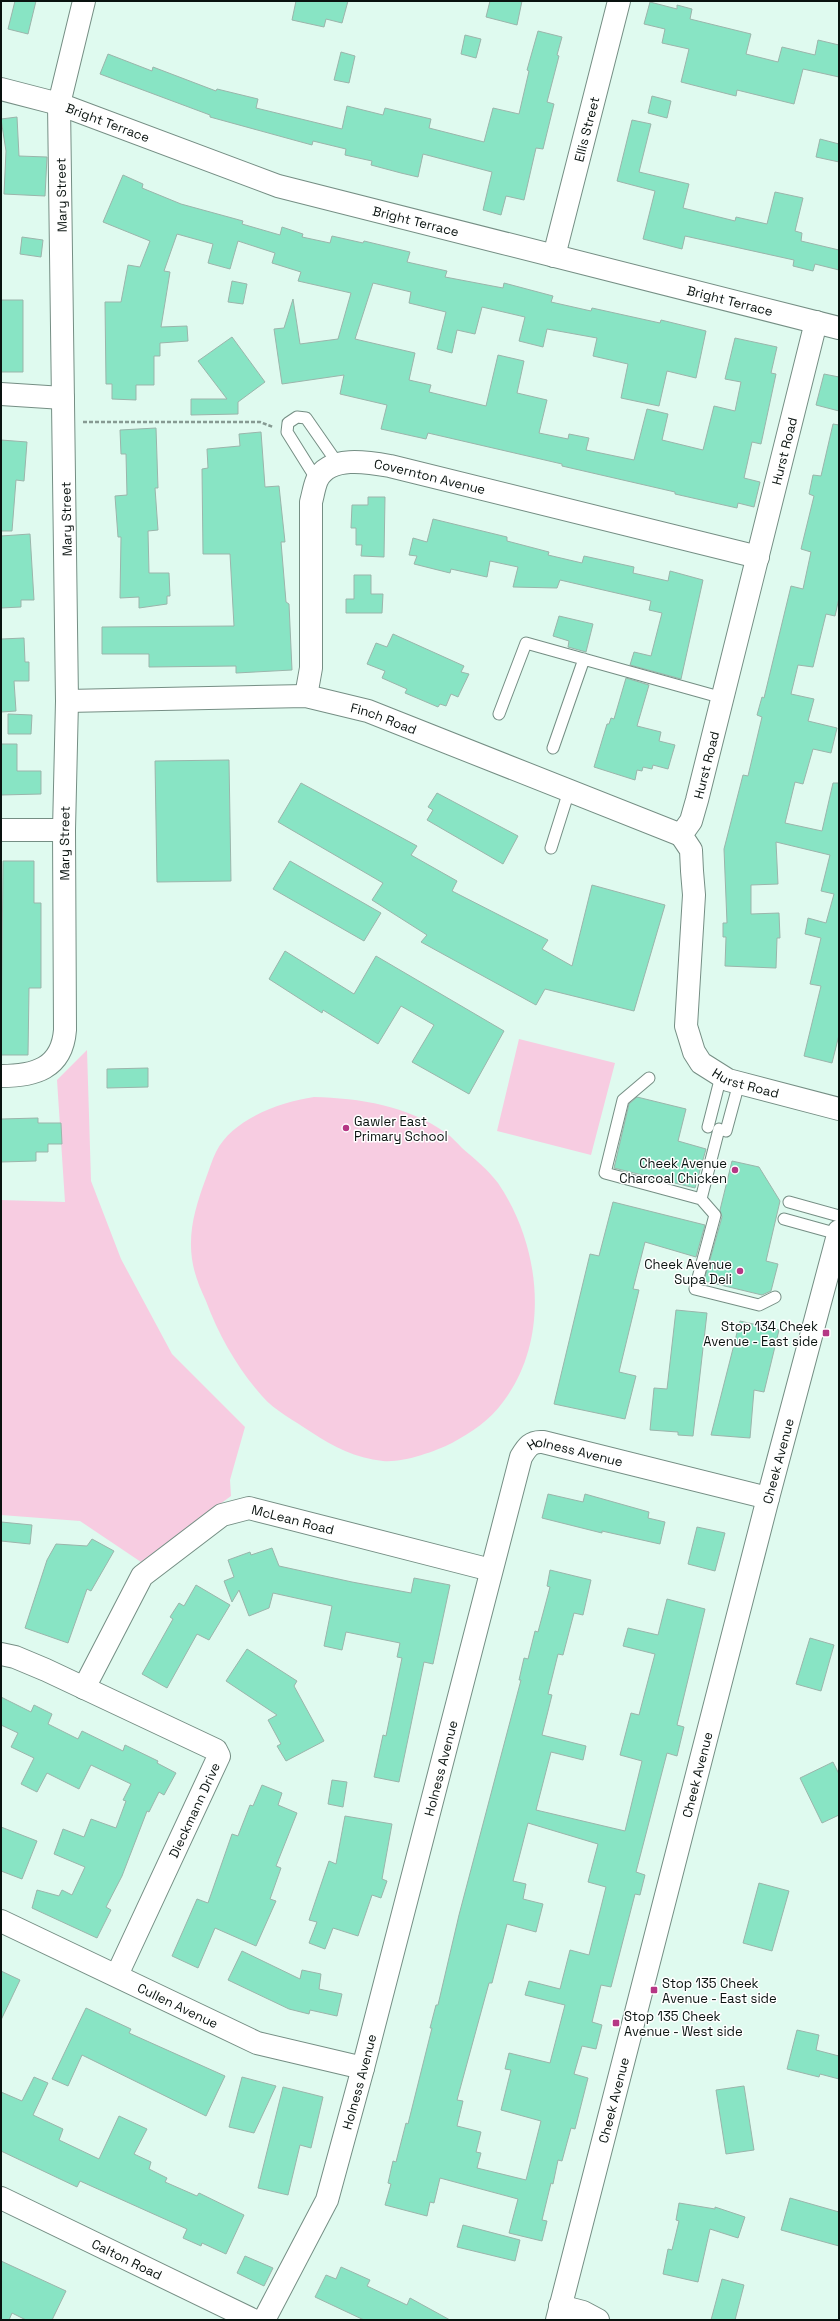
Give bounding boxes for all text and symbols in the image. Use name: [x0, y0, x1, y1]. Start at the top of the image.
street label: Ellis Street: [570, 95, 603, 164]
street label: Bright Terrace: [63, 99, 152, 146]
street label: Mary Street: [52, 158, 71, 232]
street label: Bright Terrace: [371, 202, 461, 240]
street label: Bright Terrace: [685, 282, 775, 320]
street label: Hurst Road: [768, 415, 801, 487]
street label: Covernton Avenue: [373, 455, 487, 498]
street label: Mary Street: [57, 482, 76, 556]
street label: Finch Road: [349, 699, 419, 738]
street label: Hurst Road: [690, 729, 723, 801]
street label: Mary Street: [56, 806, 74, 881]
street label: Hurst Road: [709, 1064, 781, 1102]
place label: Gawler East Primary School: [354, 1113, 448, 1145]
marker: Gawler East Primary School: [341, 1123, 351, 1133]
place label: Cheek Avenue Charcoal Chicken: [619, 1155, 727, 1187]
marker: Cheek Avenue Charcoal Chicken: [730, 1165, 740, 1175]
place label: Cheek Avenue Supa Deli: [644, 1256, 732, 1288]
marker: Cheek Avenue Supa Deli: [735, 1266, 745, 1276]
place label: Stop 134 Cheek Avenue - East side: [703, 1318, 818, 1350]
marker: Stop 134 Cheek Avenue - East side: [821, 1328, 831, 1338]
street label: Cheek Avenue: [759, 1416, 798, 1506]
street label: Holness Avenue: [524, 1434, 625, 1471]
street label: McLean Road: [250, 1501, 336, 1538]
street label: Holness Avenue: [420, 1719, 462, 1818]
street label: Cheek Avenue: [678, 1730, 717, 1819]
street label: Dieckmann Drive: [165, 1760, 224, 1861]
place label: Stop 135 Cheek Avenue - East side: [662, 1975, 777, 2007]
street label: Cullen Avenue: [135, 1979, 221, 2032]
marker: Stop 135 Cheek Avenue - East side: [649, 1985, 659, 1995]
place label: Stop 135 Cheek Avenue - West side: [624, 2008, 743, 2040]
marker: Stop 135 Cheek Avenue - West side: [611, 2018, 621, 2028]
street label: Holness Avenue: [339, 2032, 380, 2132]
street label: Cheek Avenue: [595, 2056, 633, 2145]
street label: Calton Road: [89, 2235, 165, 2284]

